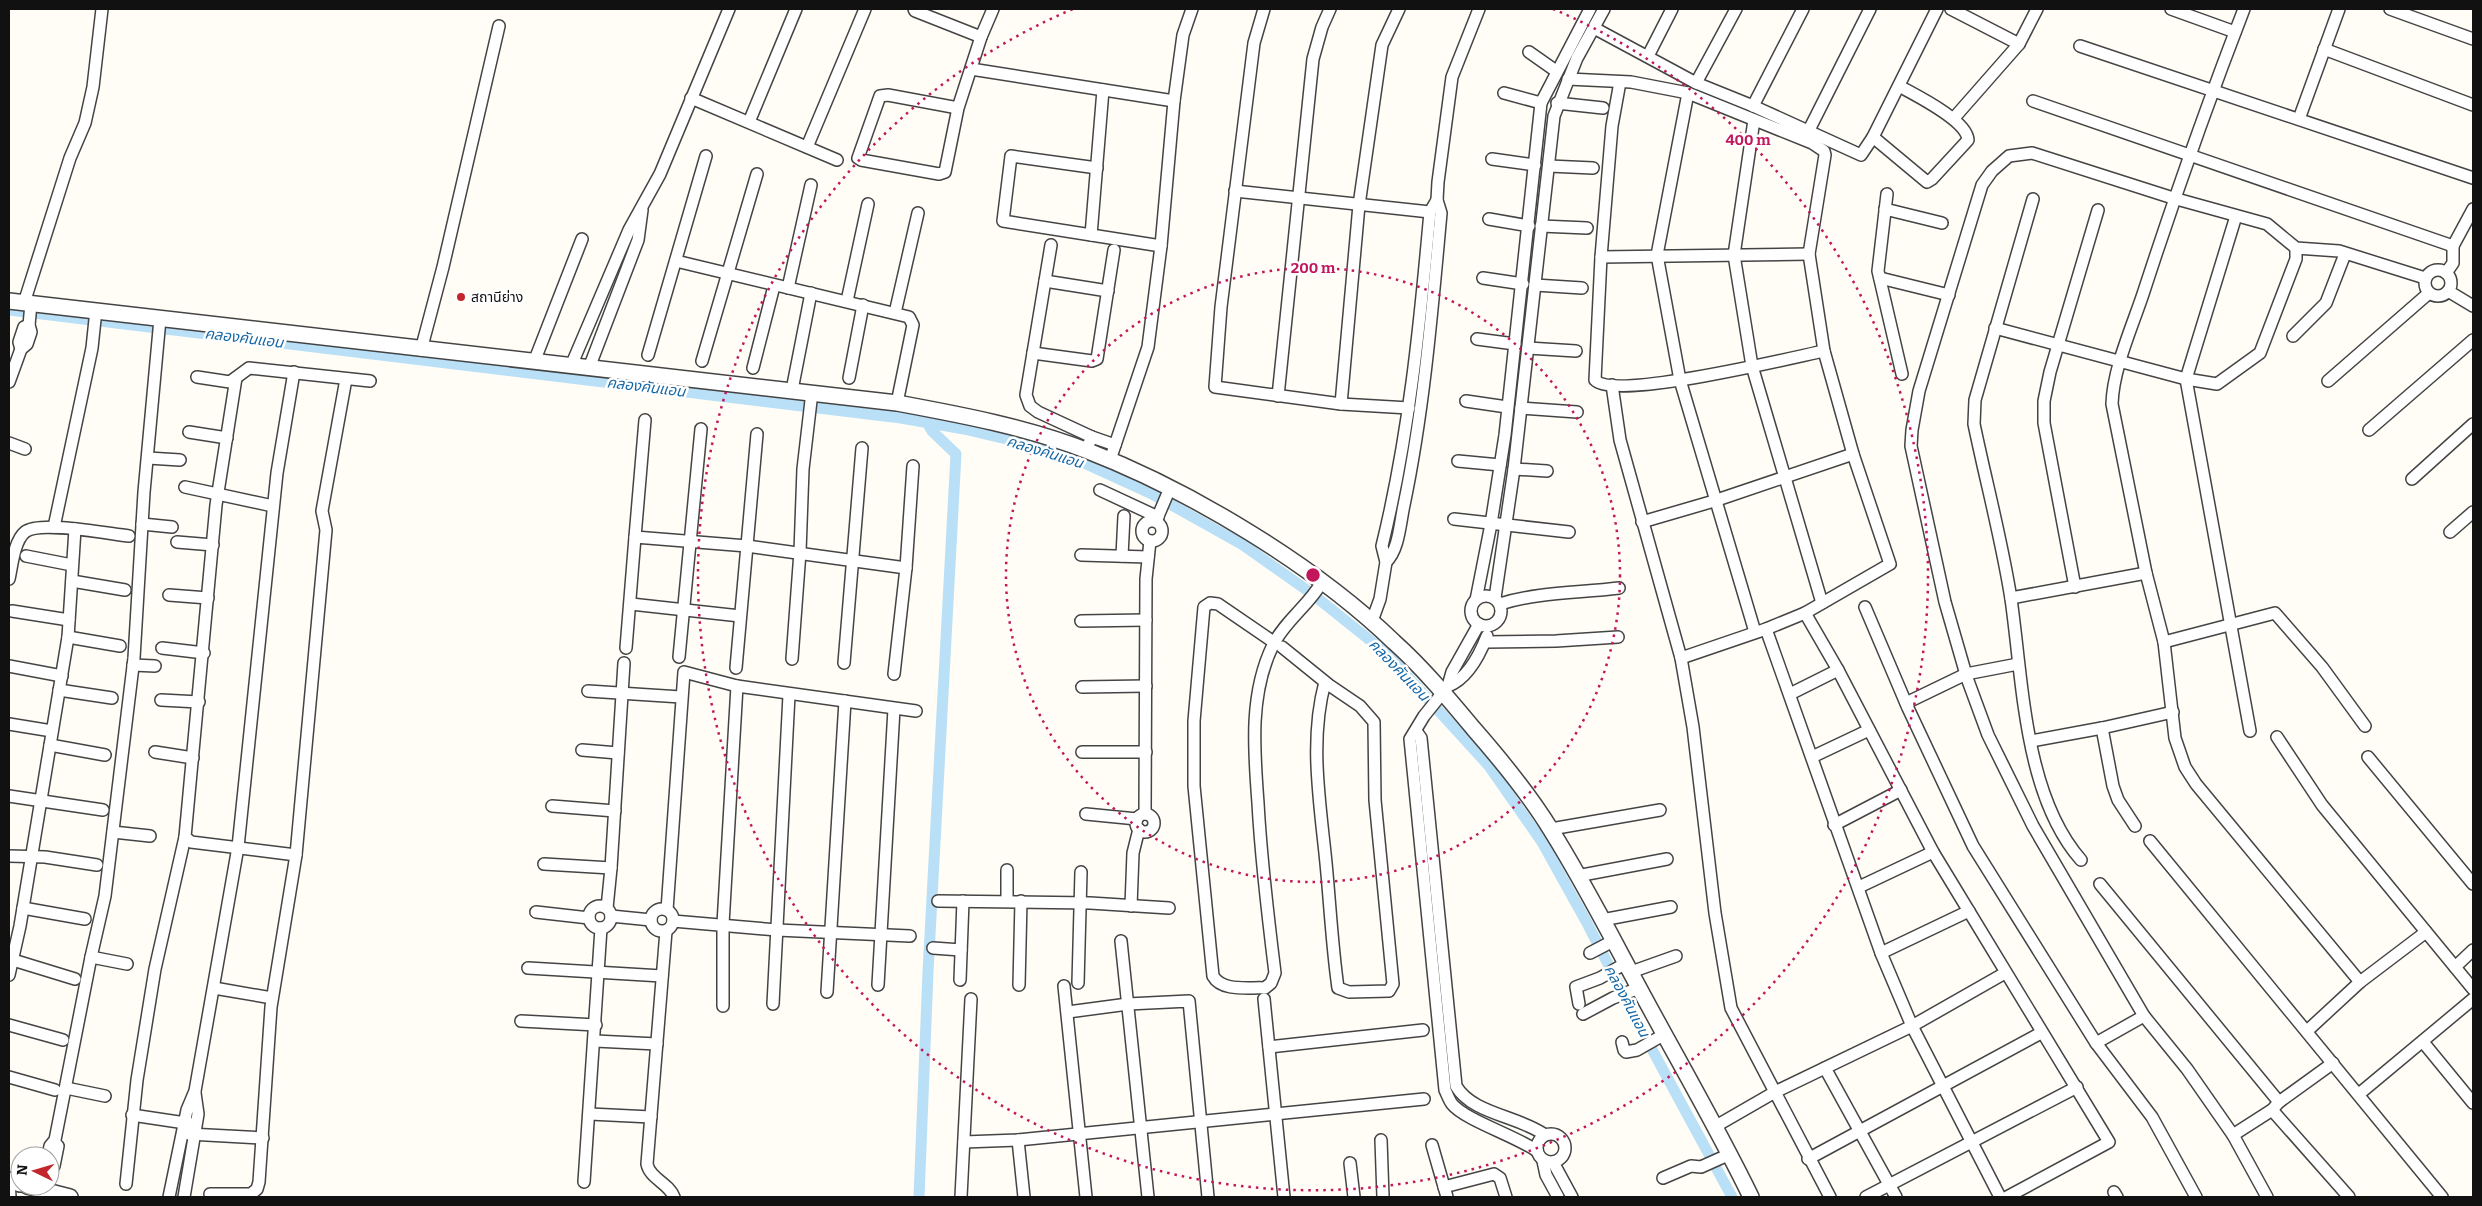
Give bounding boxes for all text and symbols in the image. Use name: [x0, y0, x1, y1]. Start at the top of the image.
text: 400 m: [1725, 131, 1771, 149]
text: 200 m: [1291, 259, 1336, 277]
place label: สถานีย่าง: [471, 289, 523, 306]
marker: สถานีย่าง: [455, 291, 467, 303]
water label: คลองคันแอน: [204, 324, 285, 352]
water label: คลองคันแอน: [606, 373, 687, 401]
water label: คลองคันแอน: [1005, 432, 1086, 472]
centre of rings: [1304, 566, 1322, 584]
water label: คลองคันแอน: [1365, 635, 1433, 705]
water label: คลองคันแอน: [1601, 962, 1654, 1041]
north arrow: [10, 1146, 60, 1196]
text: N: [14, 1164, 32, 1176]

